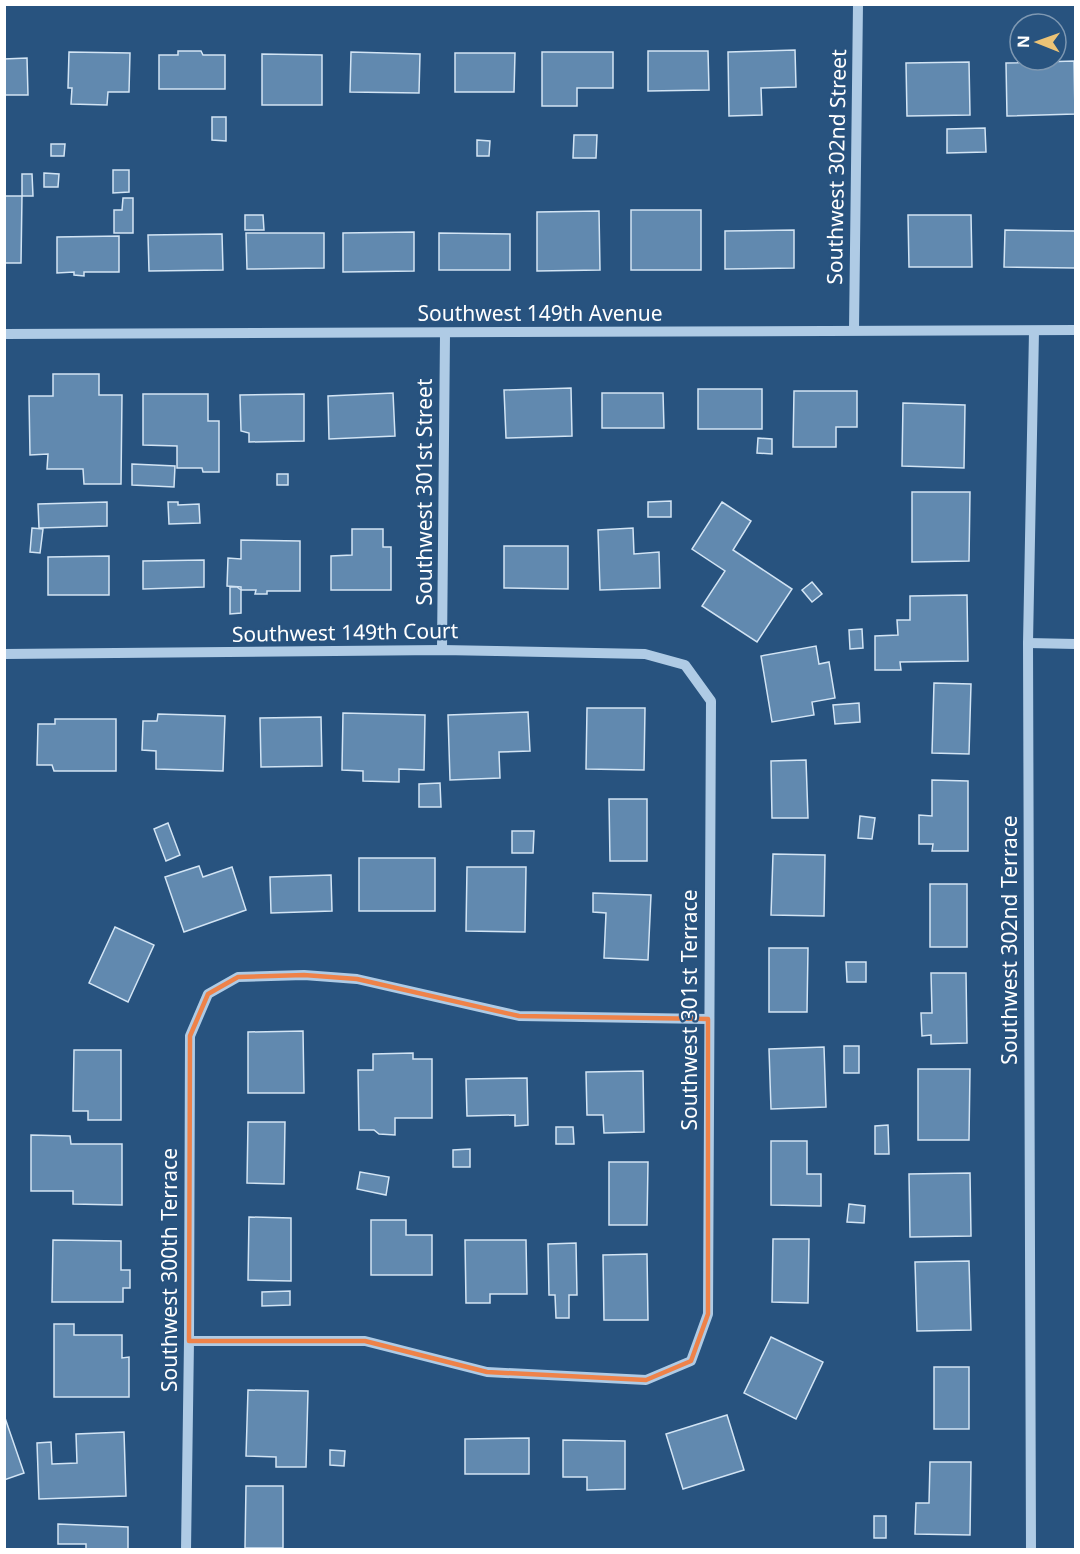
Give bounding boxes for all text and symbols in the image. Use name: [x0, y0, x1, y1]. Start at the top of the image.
north arrow: [1008, 12, 1068, 72]
text: N: [1012, 35, 1034, 48]
street label: Southwest 302nd Street: [820, 49, 852, 285]
street label: Southwest 149th Avenue: [417, 299, 663, 327]
street label: Southwest 301st Street: [410, 378, 438, 606]
street label: Southwest 149th Court: [232, 616, 459, 648]
street label: Southwest 302nd Terrace: [995, 815, 1023, 1065]
street label: Southwest 301st Terrace: [675, 889, 703, 1131]
street label: Southwest 300th Terrace: [155, 1148, 183, 1392]

